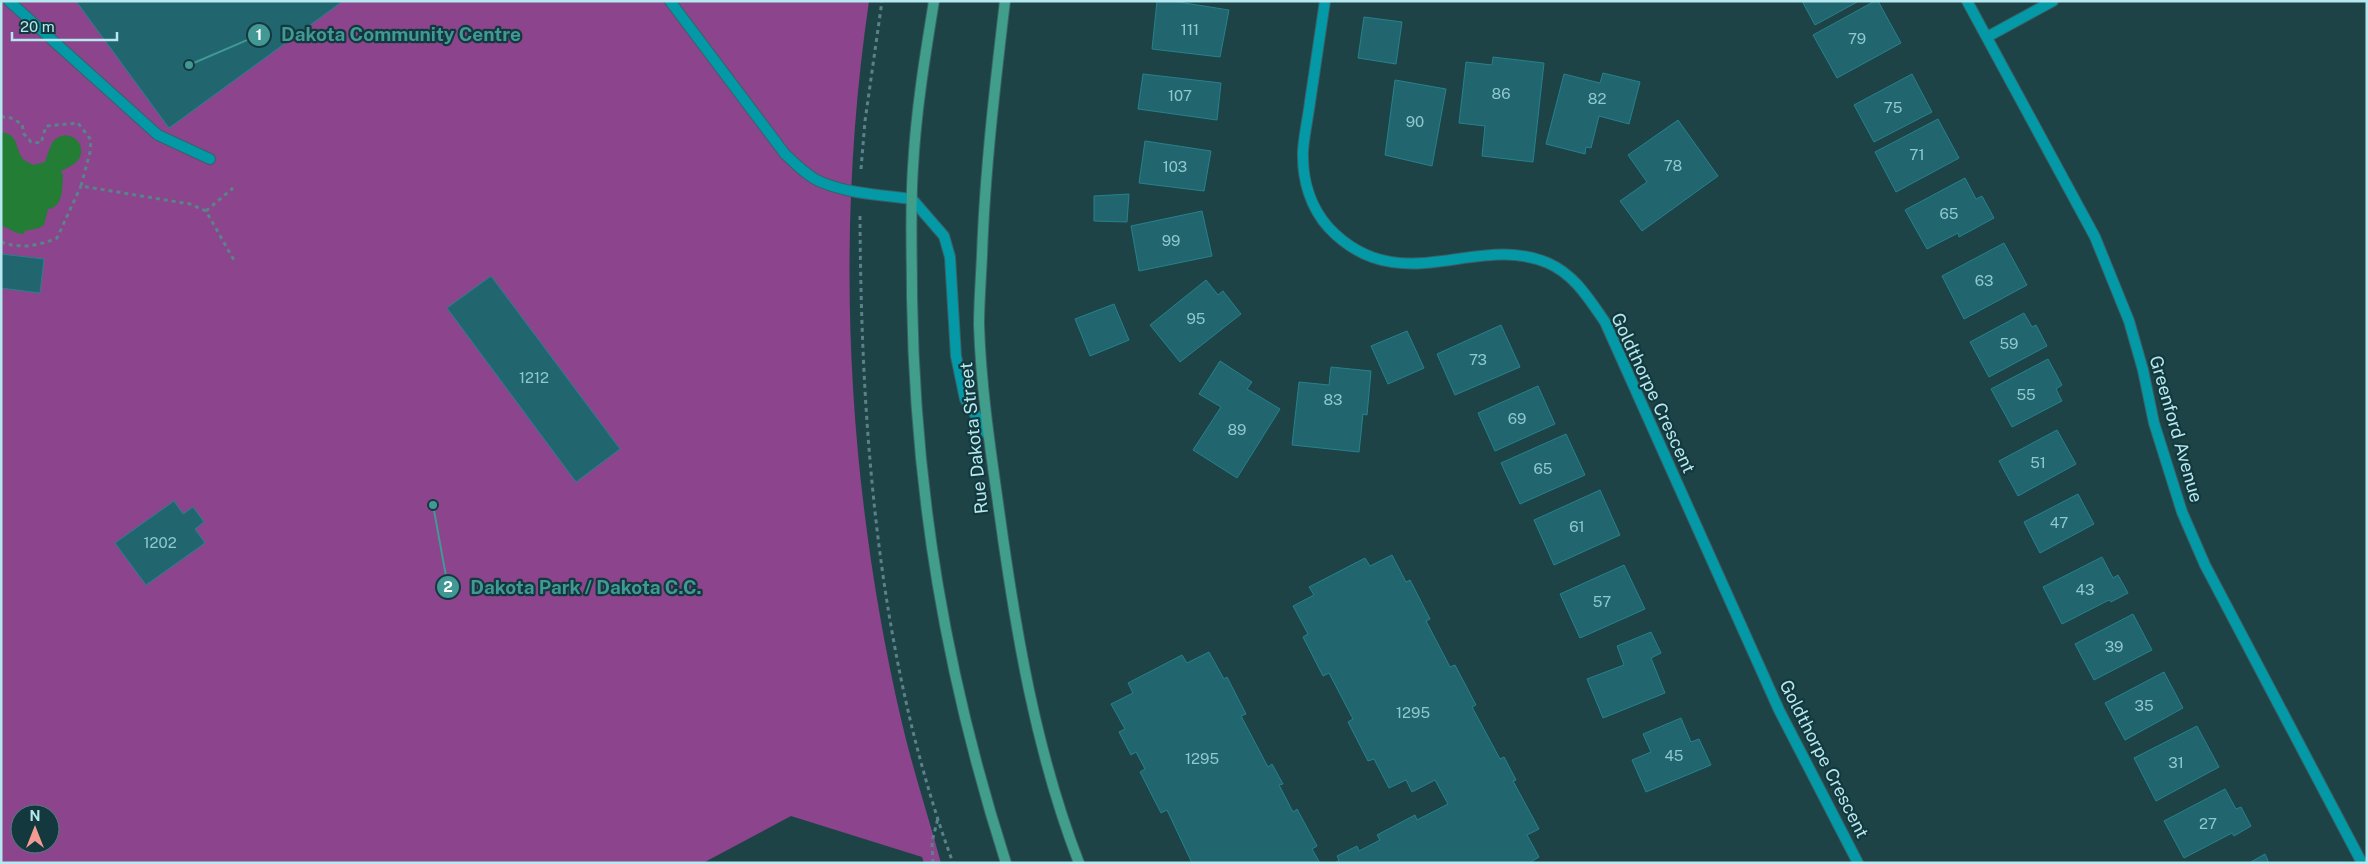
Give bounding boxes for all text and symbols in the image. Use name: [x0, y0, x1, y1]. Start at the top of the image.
scale bar: [12, 10, 118, 42]
text: 20 m: [20, 18, 55, 35]
callout: Dakota Community Centre: [246, 18, 531, 52]
house number: 111: [1181, 21, 1199, 38]
text: Dakota Community Centre: [281, 23, 521, 45]
text: 1: [256, 26, 262, 43]
house number: 79: [1848, 30, 1866, 47]
house number: 86: [1492, 85, 1510, 102]
house number: 107: [1168, 87, 1192, 104]
house number: 82: [1588, 90, 1606, 107]
house number: 75: [1884, 99, 1902, 116]
house number: 90: [1406, 113, 1424, 130]
house number: 71: [1909, 146, 1925, 163]
house number: 78: [1664, 157, 1682, 174]
house number: 103: [1163, 158, 1187, 175]
house number: 65: [1940, 205, 1958, 222]
house number: 99: [1162, 232, 1180, 249]
house number: 63: [1975, 272, 1993, 289]
street label: Goldthorpe Crescent: [1607, 309, 1700, 476]
house number: 95: [1187, 310, 1205, 327]
house number: 59: [2000, 335, 2018, 352]
house number: 73: [1469, 351, 1487, 368]
street label: Greenford Avenue: [2145, 353, 2207, 505]
street label: Rue Dakota Street: [955, 361, 992, 515]
house number: 1212: [519, 369, 549, 386]
house number: 55: [2016, 386, 2036, 403]
house number: 83: [1323, 391, 1343, 408]
house number: 69: [1508, 410, 1526, 427]
house number: 89: [1228, 421, 1246, 438]
house number: 51: [2030, 454, 2046, 471]
house number: 65: [1534, 460, 1552, 477]
house number: 47: [2050, 514, 2068, 531]
house number: 61: [1569, 518, 1585, 535]
house number: 1202: [143, 534, 177, 551]
callout: Dakota Park / Dakota C.C.: [435, 570, 712, 604]
text: Dakota Park / Dakota C.C.: [470, 576, 702, 598]
text: 2: [443, 578, 453, 595]
house number: 43: [2076, 581, 2094, 598]
house number: 57: [1593, 593, 1611, 610]
house number: 39: [2105, 638, 2123, 655]
street label: Goldthorpe Crescent: [1776, 676, 1873, 841]
house number: 35: [2134, 697, 2154, 714]
house number: 1295: [1396, 704, 1430, 721]
house number: 45: [1665, 747, 1683, 764]
house number: 1295: [1185, 750, 1219, 767]
house number: 31: [2168, 754, 2184, 771]
north arrow: [10, 804, 60, 854]
text: N: [30, 808, 40, 824]
house number: 27: [2199, 815, 2217, 832]

